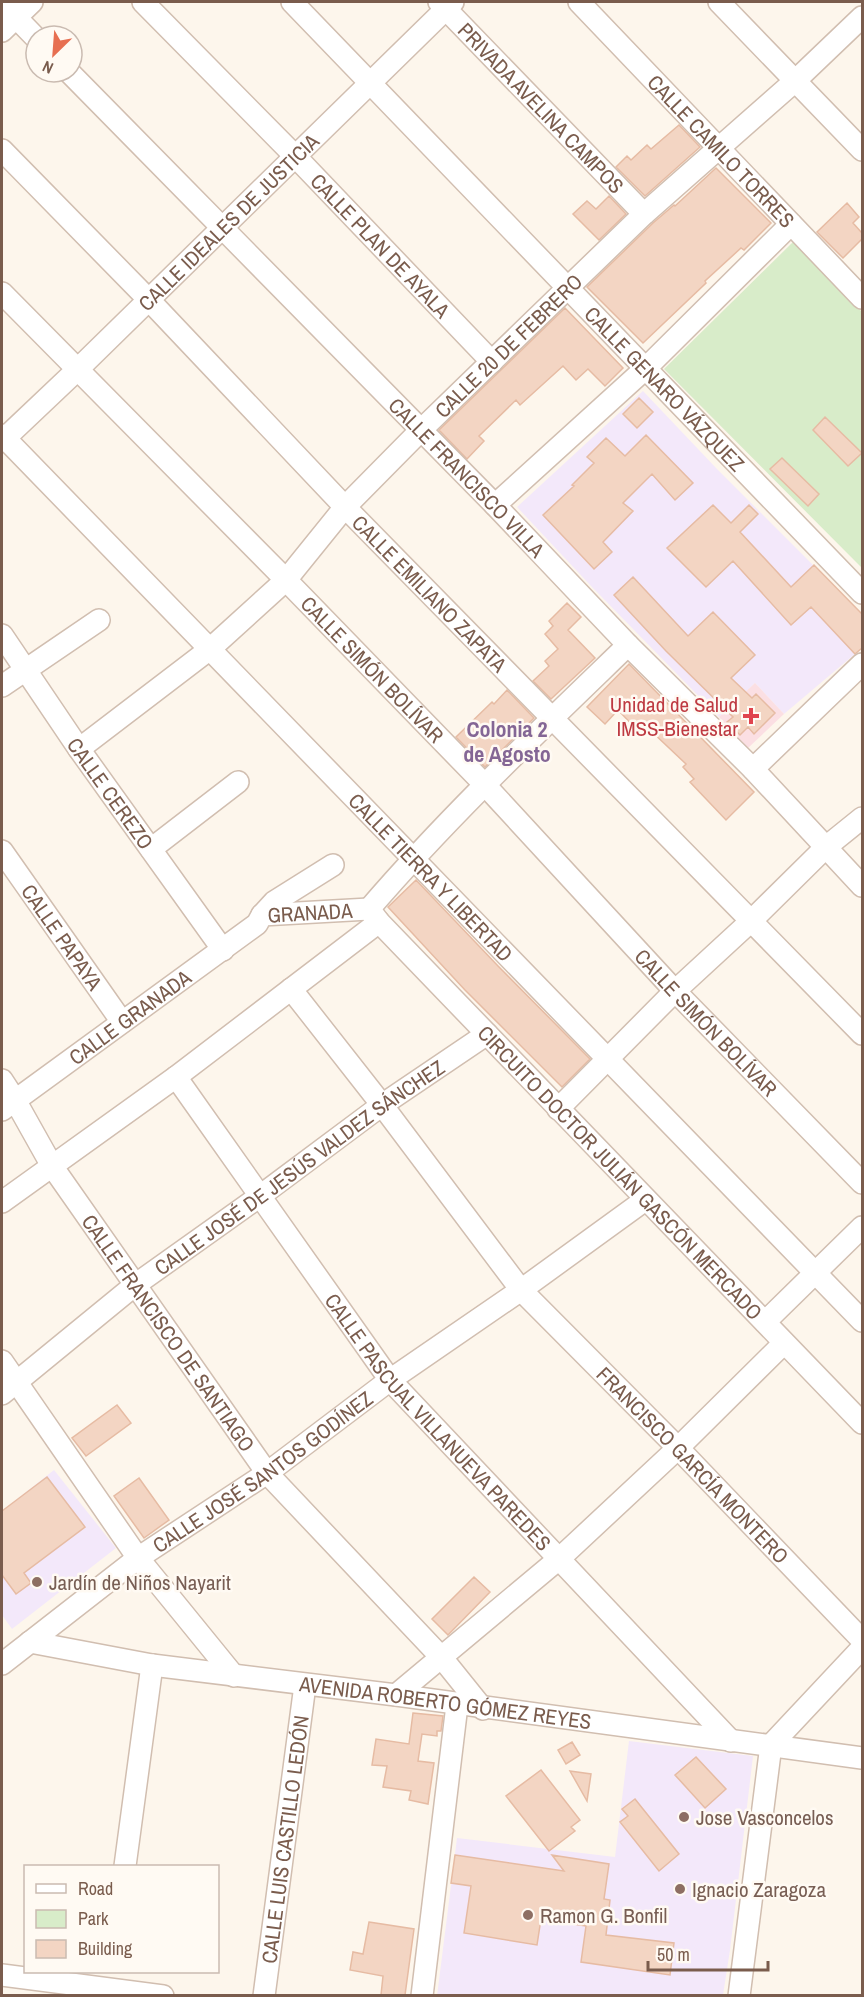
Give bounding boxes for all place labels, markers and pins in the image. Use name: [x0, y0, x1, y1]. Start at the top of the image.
place label: Unidad de Salud IMSS-Bienestar: [610, 690, 738, 743]
marker: Unidad de Salud IMSS-Bienestar: [742, 707, 760, 725]
place label: Jardín de Niños Nayarit: [49, 1568, 231, 1597]
marker: Jardín de Niños Nayarit: [30, 1575, 44, 1589]
place label: Jose Vasconcelos: [696, 1803, 834, 1832]
marker: Jose Vasconcelos: [677, 1810, 691, 1824]
place label: Ignacio Zaragoza: [692, 1875, 826, 1904]
marker: Ignacio Zaragoza: [673, 1882, 687, 1896]
place label: Ramon G. Bonfil: [540, 1901, 667, 1930]
marker: Ramon G. Bonfil: [521, 1908, 535, 1922]

